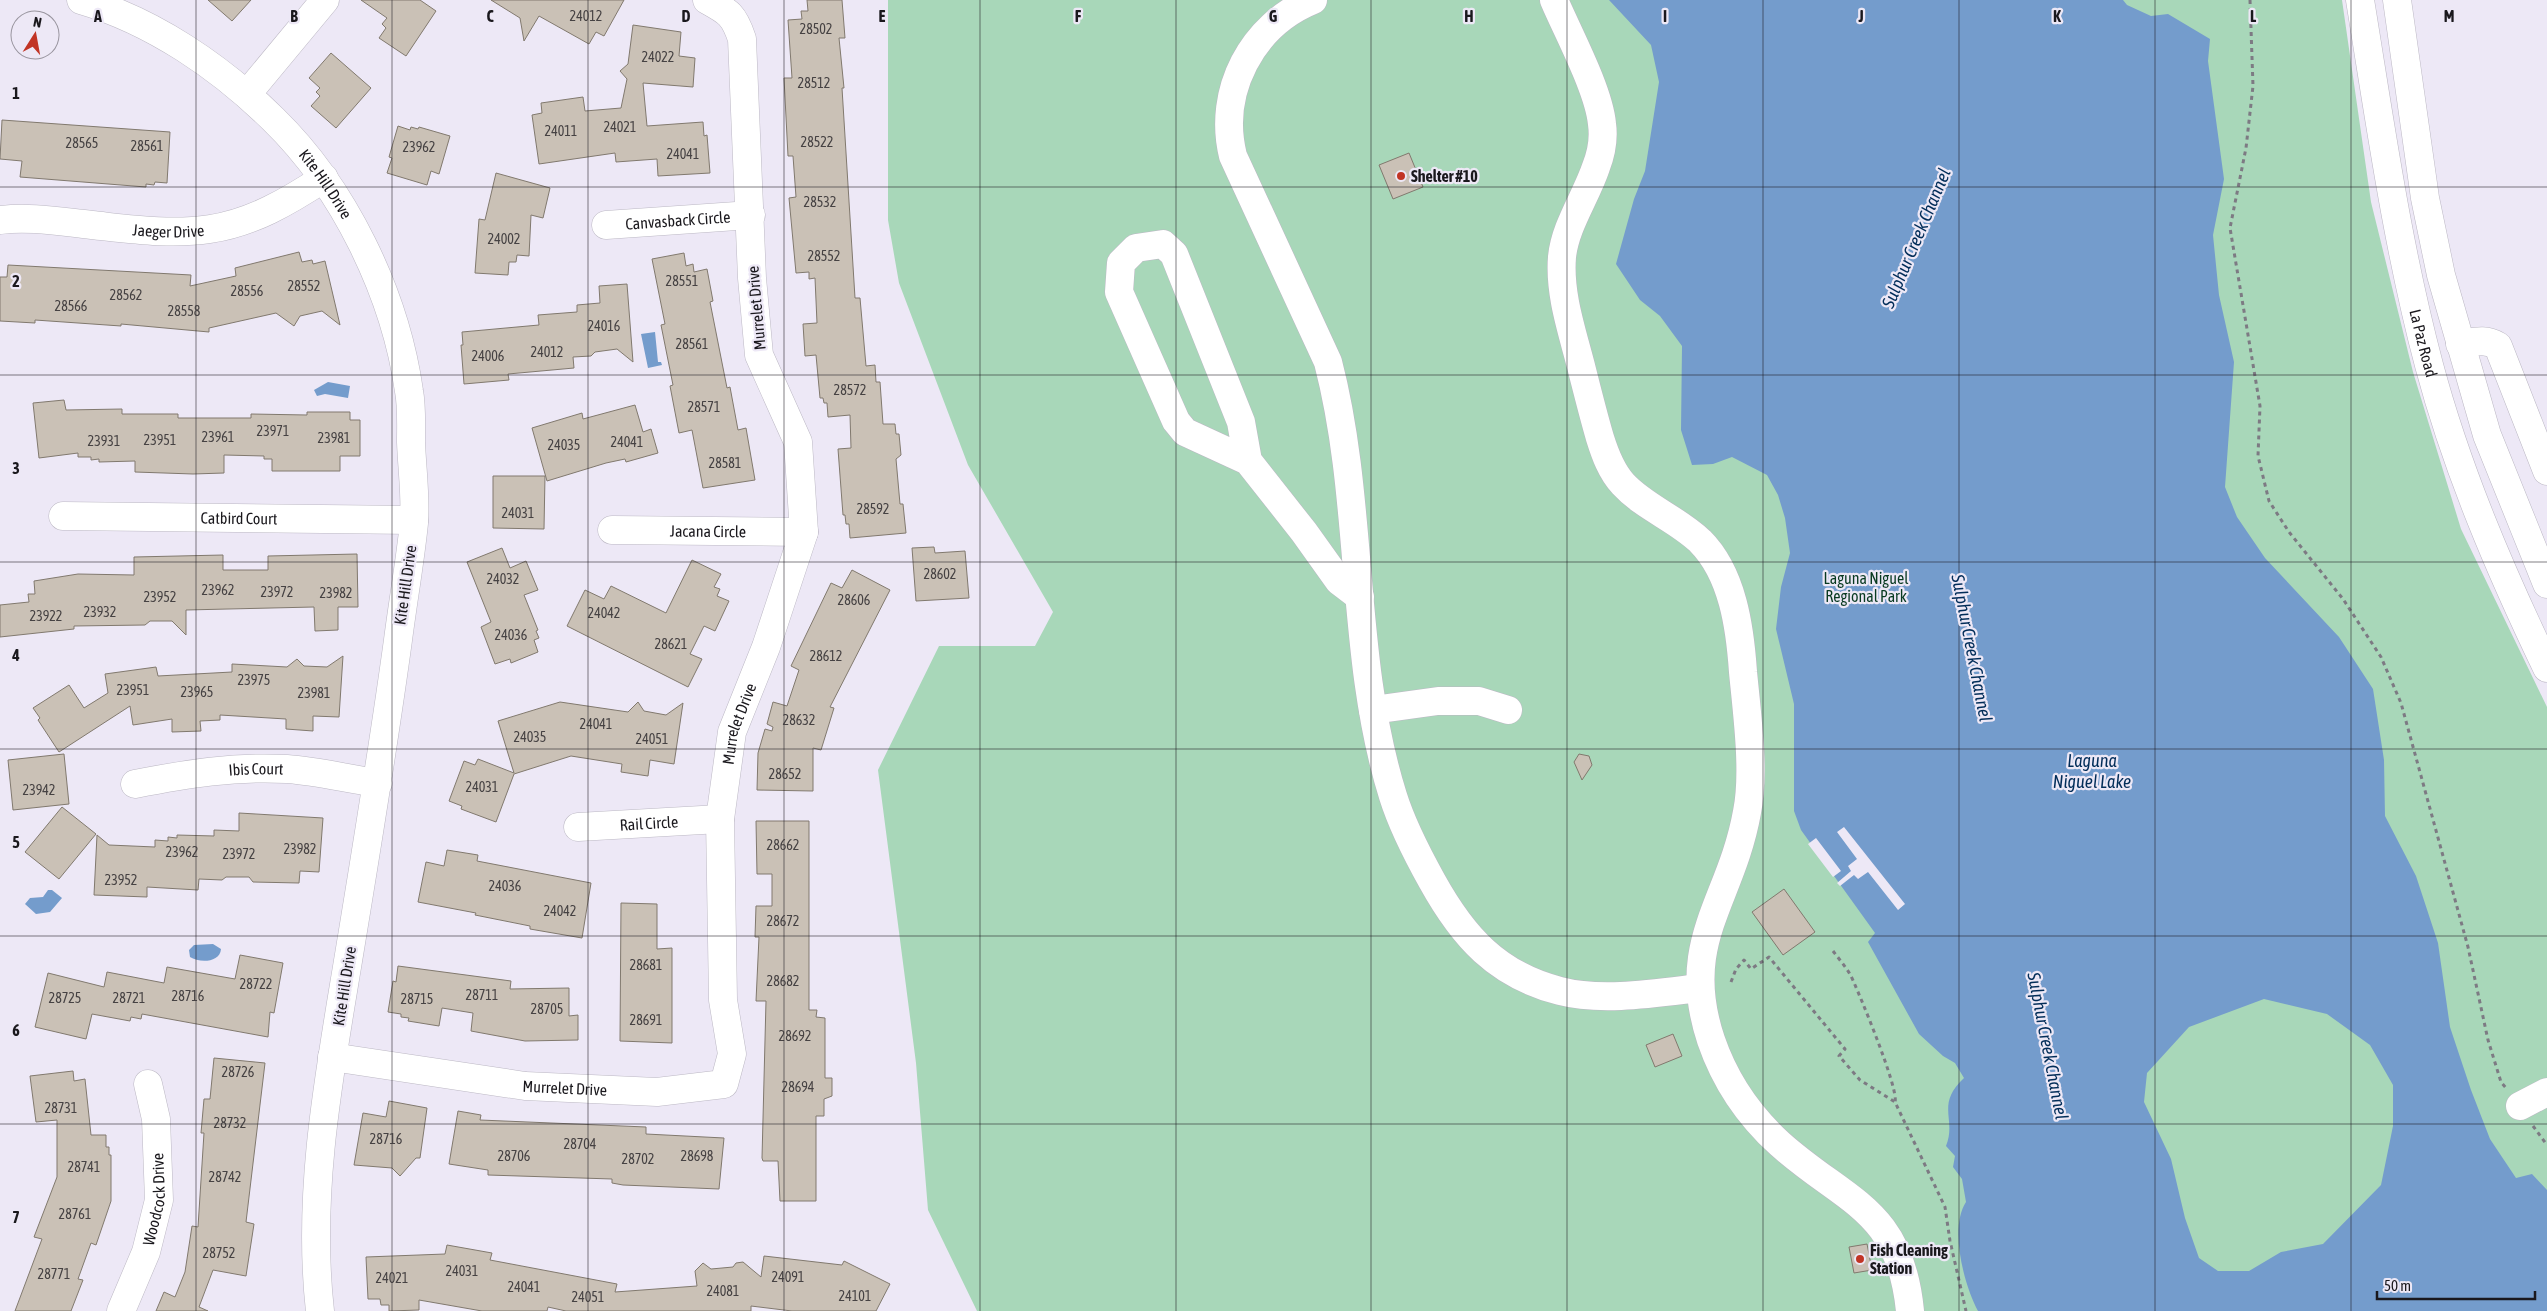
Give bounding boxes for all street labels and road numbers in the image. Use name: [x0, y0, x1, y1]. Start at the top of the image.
street label: Kite Hill Drive: [296, 146, 356, 222]
street label: Canvasback Circle: [625, 207, 731, 233]
street label: Jaeger Drive: [132, 220, 205, 241]
street label: Murrelet Drive: [743, 265, 769, 351]
street label: La Paz Road: [2406, 307, 2441, 379]
street label: Catbird Court: [201, 509, 278, 527]
street label: Jacana Circle: [670, 522, 746, 540]
street label: Kite Hill Drive: [391, 544, 419, 626]
street label: Murrelet Drive: [719, 681, 760, 766]
street label: Ibis Court: [228, 759, 284, 779]
street label: Rail Circle: [619, 812, 679, 834]
street label: Kite Hill Drive: [329, 945, 359, 1027]
street label: Murrelet Drive: [522, 1077, 607, 1099]
street label: Woodcock Drive: [139, 1153, 168, 1247]

